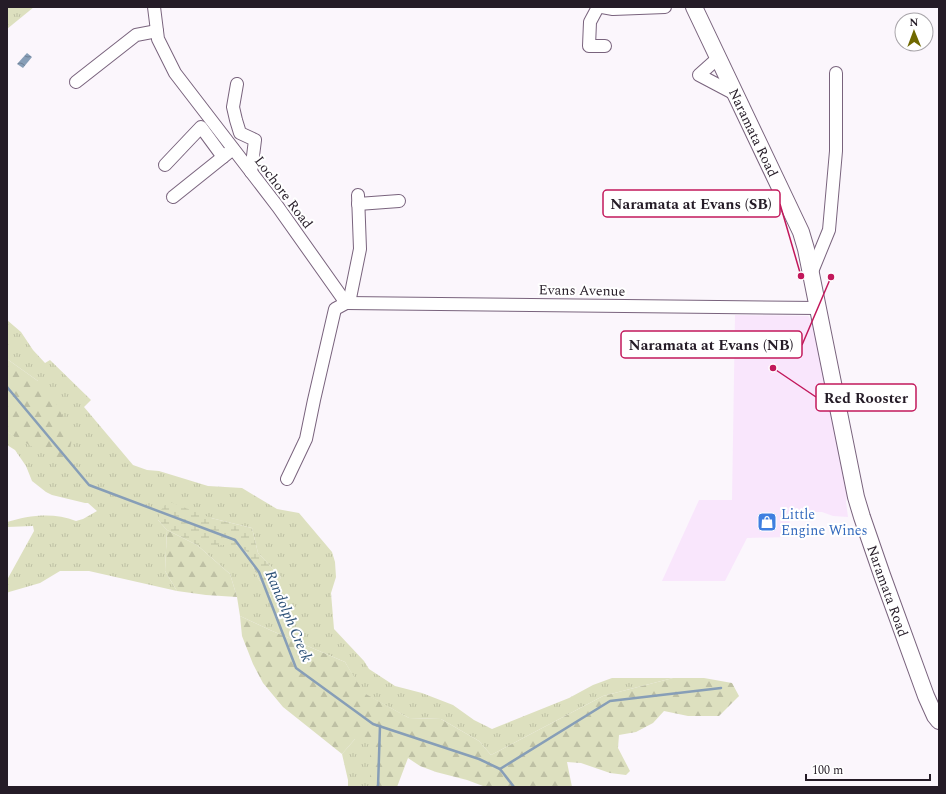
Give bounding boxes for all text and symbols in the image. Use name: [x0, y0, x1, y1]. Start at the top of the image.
north arrow: [894, 12, 934, 52]
text: N: [909, 14, 918, 31]
street label: Naramata Road: [723, 85, 783, 181]
street label: Lochore Road: [249, 152, 318, 233]
callout: Naramata at Evans (SB): [603, 190, 780, 217]
text: Naramata at Evans (SB): [610, 193, 772, 216]
street label: Evans Avenue: [539, 279, 626, 302]
callout: Naramata at Evans (NB): [621, 331, 802, 358]
text: Naramata at Evans (NB): [628, 334, 794, 357]
callout: Red Rooster: [816, 384, 916, 411]
text: Red Rooster: [824, 387, 909, 410]
place label: Little Engine Wines: [781, 504, 868, 541]
shop icon: Little Engine Wines: [756, 511, 778, 533]
street label: Naramata Road: [861, 542, 914, 640]
water label: Randolph Creek: [259, 567, 318, 666]
scale bar: [806, 756, 930, 782]
text: 100 m: [812, 761, 843, 780]

